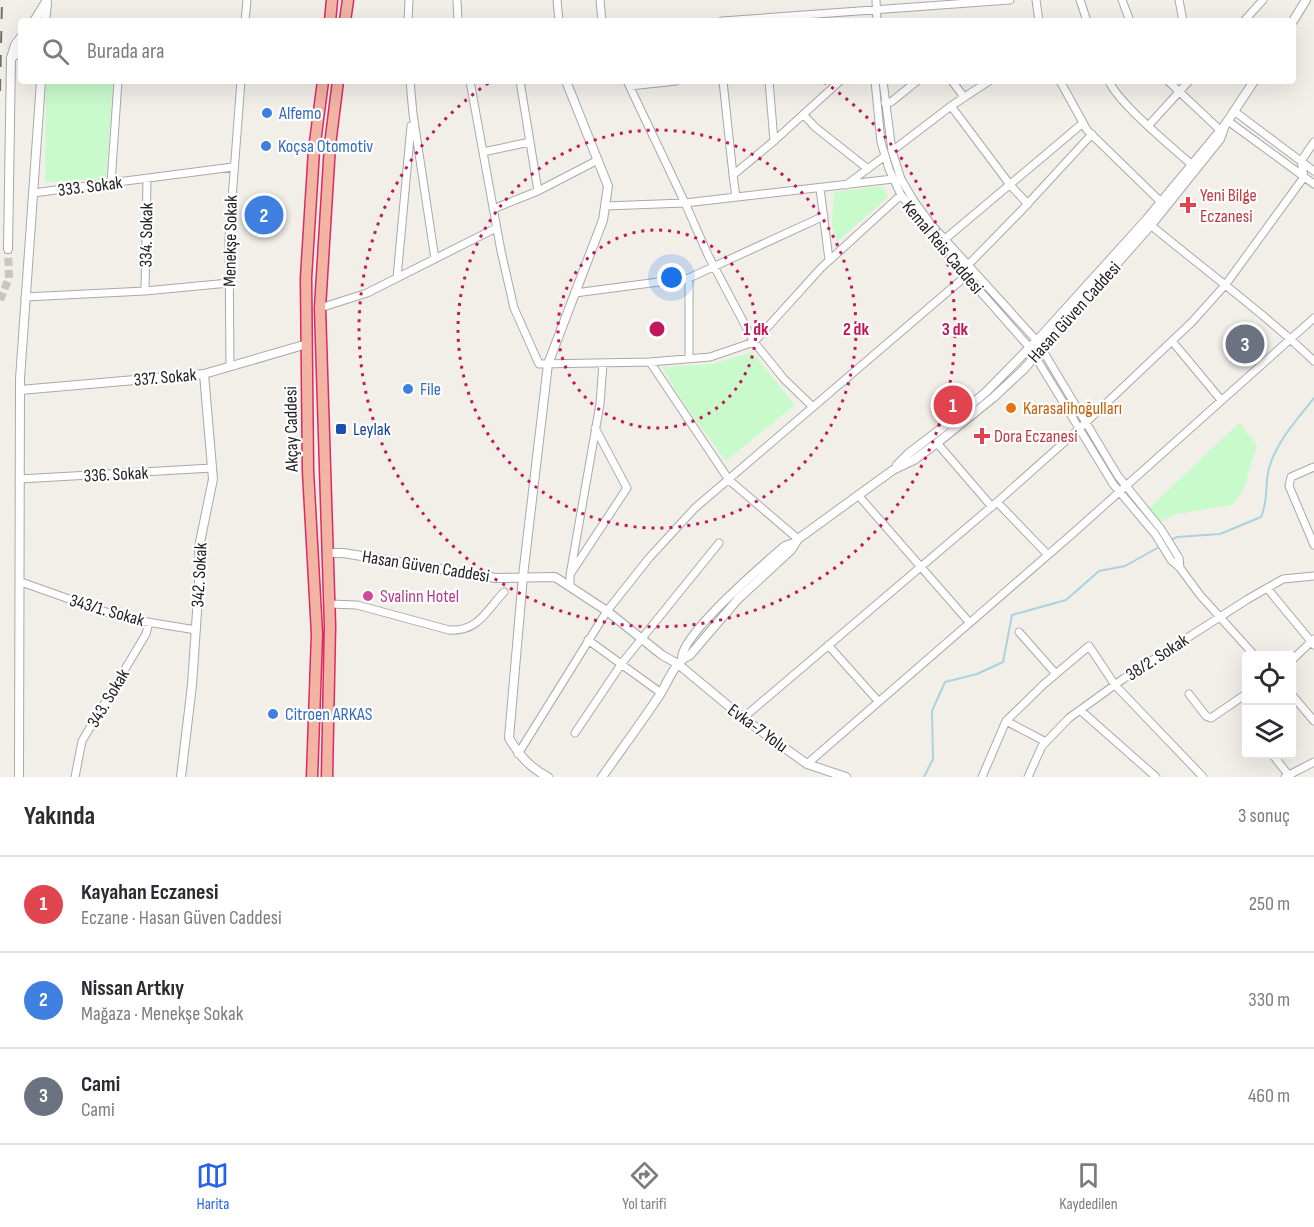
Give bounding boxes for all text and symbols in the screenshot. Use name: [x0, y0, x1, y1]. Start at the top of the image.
search box: [18, 18, 1296, 84]
icon: search: [39, 35, 72, 68]
text: Burada ara: [87, 38, 164, 65]
place label: Alfemo: [278, 103, 321, 124]
marker: Alfemo: [260, 106, 274, 120]
place label: Koçsa Otomotiv: [278, 136, 373, 157]
marker: Koçsa Otomotiv: [259, 139, 273, 153]
street label: 333. Sokak: [57, 172, 124, 201]
place label: Yeni Bilge Eczanesi: [1200, 185, 1257, 227]
pin: 2: [244, 192, 284, 238]
street label: Menekşe Sokak: [219, 195, 242, 287]
street label: Kemal Reis Caddesi: [898, 196, 988, 298]
marker: Yeni Bilge Eczanesi: [1181, 198, 1195, 212]
street label: 334. Sokak: [135, 202, 158, 268]
street label: Hasan Güven Caddesi: [1024, 258, 1125, 367]
your location: [657, 263, 686, 292]
centre of rings: [647, 319, 667, 339]
text: 1 dk: [743, 319, 769, 340]
text: 2 dk: [843, 319, 869, 340]
text: 3 dk: [942, 319, 969, 340]
pin: 3: [1226, 322, 1264, 366]
street label: 337. Sokak: [133, 364, 197, 391]
place label: File: [420, 379, 441, 400]
marker: File: [401, 382, 415, 396]
pin: 1: [934, 382, 972, 428]
street label: Akçay Caddesi: [280, 386, 303, 473]
place label: Karasalihoğulları: [1023, 398, 1122, 419]
marker: Karasalihoğulları: [1004, 401, 1018, 415]
place label: Leylak: [353, 419, 391, 440]
marker: Leylak: [334, 422, 348, 436]
place label: Dora Eczanesi: [994, 426, 1078, 447]
marker: Dora Eczanesi: [975, 429, 989, 443]
street label: 336. Sokak: [83, 462, 149, 487]
street label: 342. Sokak: [187, 542, 212, 608]
street label: Hasan Güven Caddesi: [361, 546, 491, 587]
place label: Svalinn Hotel: [380, 586, 459, 607]
marker: Svalinn Hotel: [361, 589, 375, 603]
street label: 343/1. Sokak: [67, 590, 147, 631]
street label: 38/2. Sokak: [1122, 629, 1193, 685]
map controls: [1242, 651, 1296, 759]
button: locate: [1242, 651, 1296, 705]
street label: 343. Sokak: [83, 665, 134, 731]
street label: Evka-7 Yolu: [724, 700, 792, 757]
place label: Citroen ARKAS: [285, 704, 373, 725]
button: layers: [1242, 705, 1296, 759]
marker: Citroen ARKAS: [266, 707, 280, 721]
text: Yakında: [24, 801, 95, 832]
text: 3 sonuç: [1238, 804, 1290, 828]
text: Kayahan Eczanesi: [81, 879, 218, 906]
text: 1: [40, 892, 47, 916]
text: 250 m: [1249, 892, 1290, 916]
text: Eczane · Hasan Güven Caddesi: [81, 906, 282, 930]
text: Nissan Artkıy: [81, 975, 184, 1002]
text: 2: [39, 988, 48, 1012]
text: 330 m: [1248, 988, 1290, 1012]
text: Mağaza · Menekşe Sokak: [81, 1002, 243, 1026]
text: Cami: [81, 1071, 120, 1098]
text: 3: [39, 1084, 48, 1108]
text: 460 m: [1248, 1084, 1290, 1108]
text: Cami: [81, 1098, 115, 1122]
tab: Harita: [196, 1159, 229, 1214]
tab: Yol tarifi: [622, 1159, 666, 1214]
tab: Kaydedilen: [1059, 1159, 1118, 1214]

